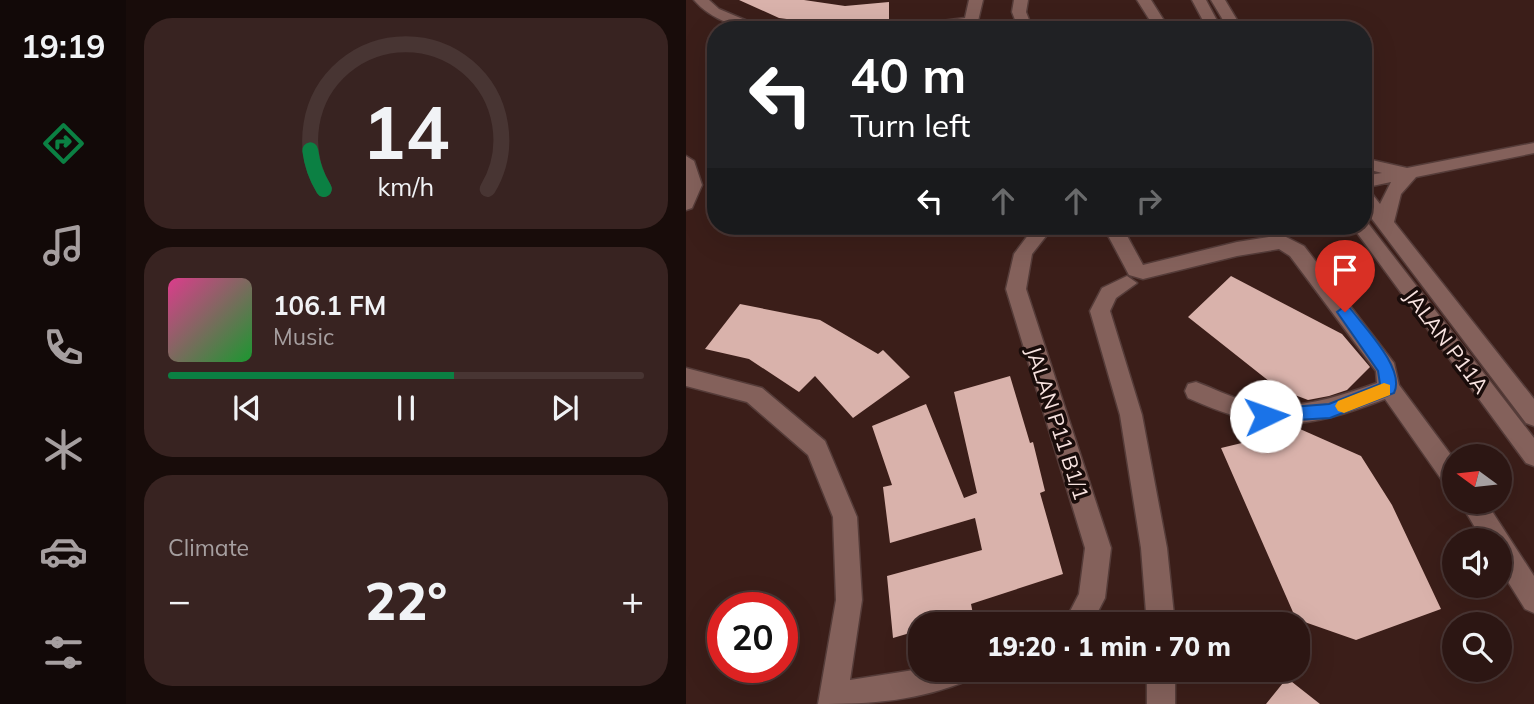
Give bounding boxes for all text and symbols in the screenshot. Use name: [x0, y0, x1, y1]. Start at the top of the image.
text: 19:19: [21, 26, 105, 66]
text: 40 m: [850, 44, 966, 105]
icon: left: [735, 49, 826, 140]
text: 14: [362, 87, 450, 178]
text: Turn left: [850, 105, 970, 145]
icon: directions: [39, 119, 88, 168]
text: km/h: [378, 171, 434, 202]
icon: left: [911, 182, 949, 220]
icon: ahead: [984, 182, 1022, 220]
icon: ahead: [1057, 182, 1095, 220]
icon: right: [1130, 182, 1168, 220]
icon: music: [39, 221, 88, 270]
pin: [1315, 240, 1375, 312]
icon: arrive: [1326, 251, 1364, 289]
street label: JALAN P11A: [1399, 284, 1495, 399]
text: 106.1 FM: [273, 289, 386, 322]
text: Music: [273, 322, 334, 351]
icon: phone: [39, 323, 88, 372]
street label: JALAN P11 B1/1: [1021, 343, 1095, 503]
position arrow: [1229, 379, 1303, 453]
icon: previous: [228, 389, 266, 427]
icon: pause: [387, 389, 425, 427]
icon: next: [546, 389, 584, 427]
icon: climate: [39, 425, 88, 474]
north arrow: [1442, 444, 1512, 514]
map controls: [1442, 444, 1512, 682]
icon: car: [39, 527, 88, 576]
button: sound: [1442, 528, 1512, 598]
text: Climate: [168, 533, 249, 562]
text: 22°: [365, 568, 447, 633]
text: −: [168, 576, 191, 624]
text: +: [621, 576, 644, 624]
speed limit sign: 20: [707, 592, 798, 683]
button: search: [1442, 612, 1512, 682]
icon: filters: [39, 628, 88, 677]
text: 19:20 · 1 min · 70 m: [987, 630, 1231, 663]

